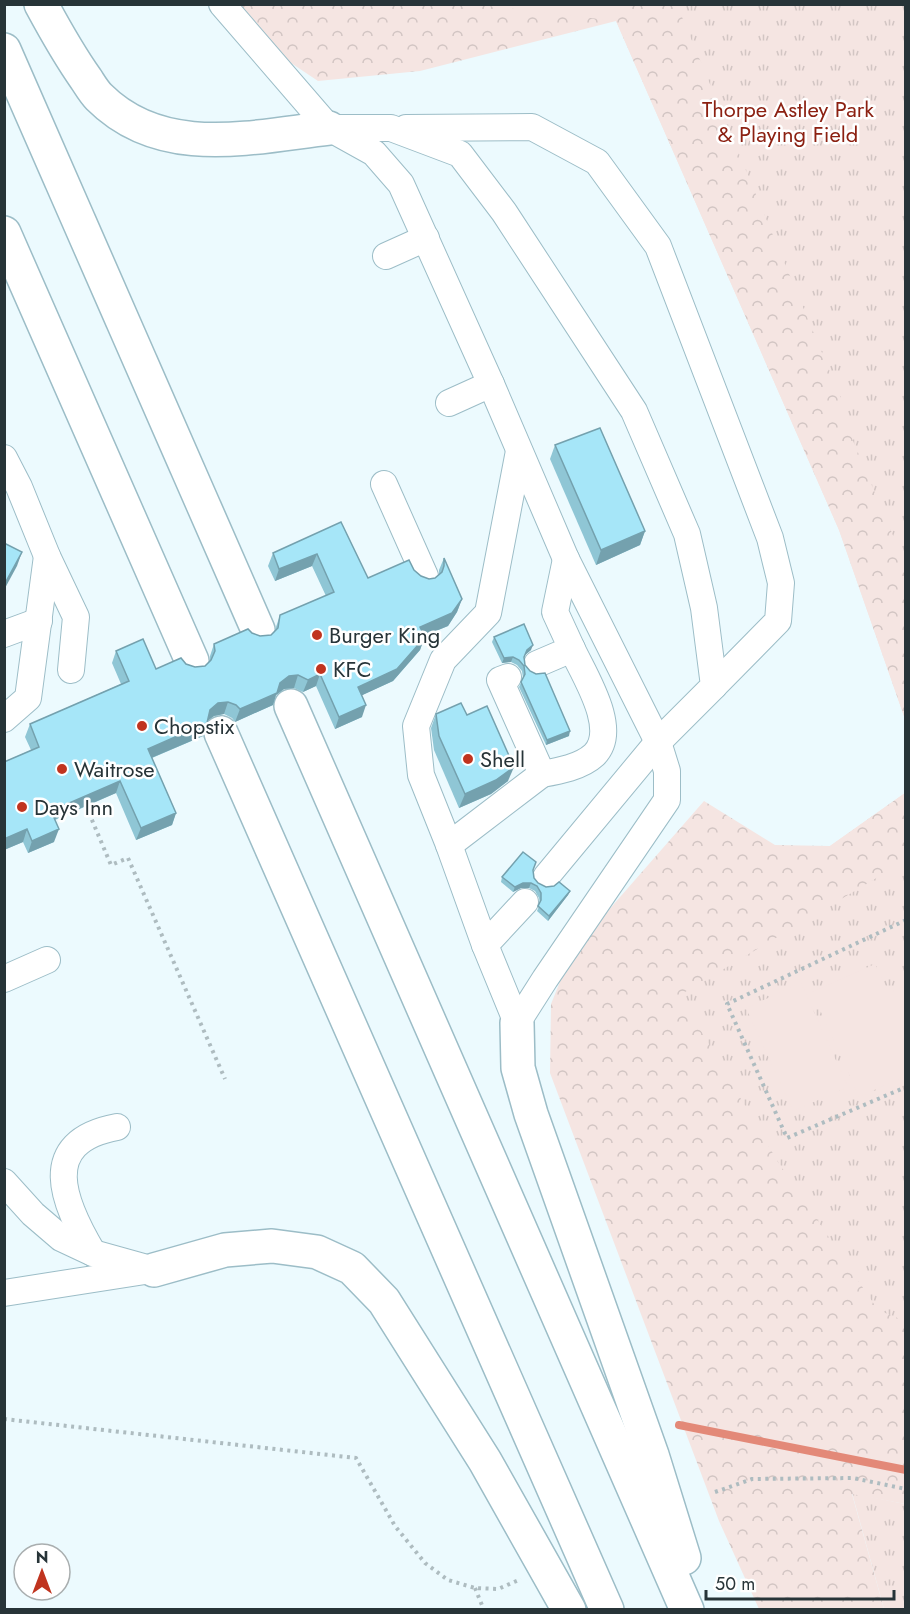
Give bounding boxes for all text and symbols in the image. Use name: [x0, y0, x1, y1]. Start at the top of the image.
park label: Thorpe Astley Park & Playing Field: [702, 93, 874, 150]
place label: Burger King: [329, 619, 440, 651]
marker: Burger King: [310, 628, 324, 642]
place label: KFC: [333, 653, 372, 685]
marker: KFC: [314, 662, 328, 676]
place label: Chopstix: [154, 710, 235, 742]
marker: Chopstix: [135, 719, 149, 733]
place label: Shell: [480, 743, 525, 775]
marker: Shell: [461, 752, 475, 766]
place label: Waitrose: [74, 753, 155, 785]
marker: Waitrose: [55, 762, 69, 776]
place label: Days Inn: [34, 791, 113, 823]
marker: Days Inn: [15, 800, 29, 814]
north arrow: [12, 1542, 72, 1602]
text: N: [36, 1546, 48, 1569]
scale bar: [706, 1563, 894, 1601]
text: 50 m: [715, 1571, 755, 1597]

